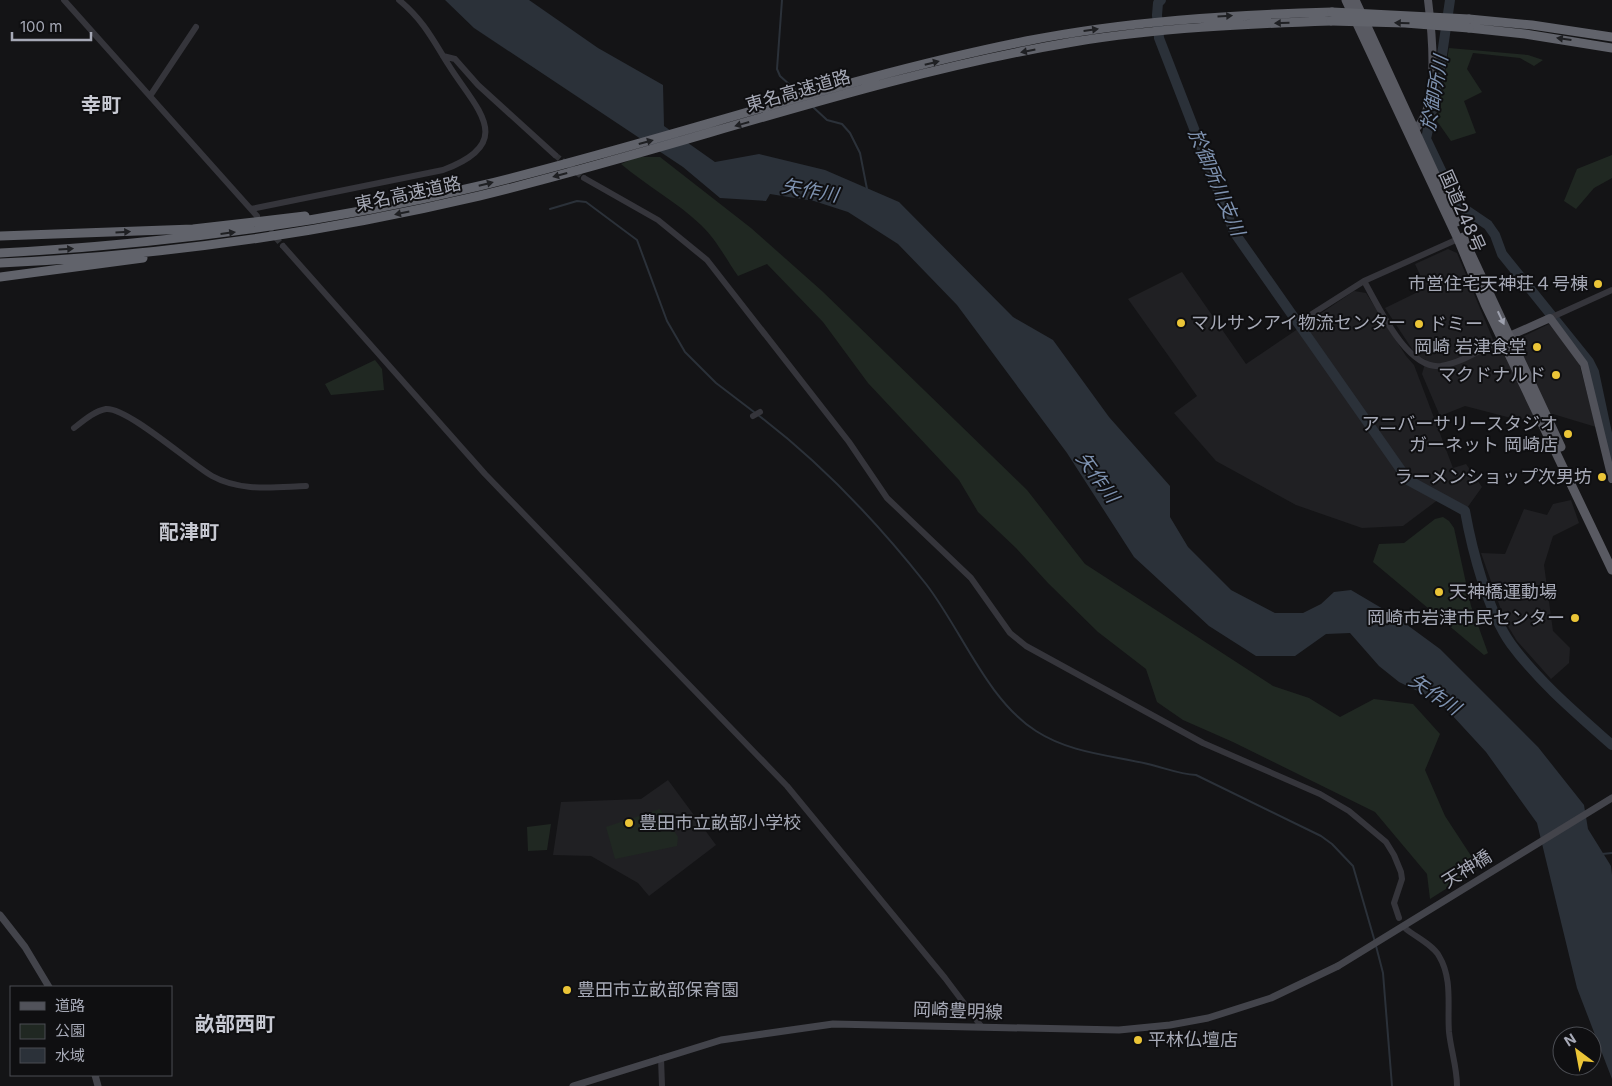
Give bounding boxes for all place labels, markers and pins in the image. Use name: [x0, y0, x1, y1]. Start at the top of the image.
place label: 市営住宅天神荘４号棟: [1408, 273, 1588, 294]
marker: 市営住宅天神荘４号棟: [1592, 278, 1604, 290]
place label: マルサンアイ物流センター: [1191, 312, 1406, 333]
place label: ドミー: [1429, 313, 1483, 334]
marker: マルサンアイ物流センター: [1175, 317, 1187, 329]
marker: ドミー: [1413, 318, 1425, 330]
place label: 岡崎 岩津食堂: [1414, 336, 1527, 357]
marker: 岡崎 岩津食堂: [1531, 341, 1543, 353]
place label: マクドナルド: [1438, 364, 1546, 385]
marker: マクドナルド: [1550, 369, 1562, 381]
place label: アニバーサリースタジオ ガーネット 岡崎店: [1362, 413, 1558, 455]
marker: アニバーサリースタジオ ガーネット 岡崎店: [1562, 428, 1574, 440]
place label: ラーメンショップ次男坊: [1395, 466, 1592, 487]
marker: ラーメンショップ次男坊: [1596, 471, 1608, 483]
place label: 天神橋運動場: [1449, 581, 1557, 602]
marker: 天神橋運動場: [1433, 586, 1445, 598]
place label: 岡崎市岩津市民センター: [1367, 607, 1565, 628]
marker: 岡崎市岩津市民センター: [1569, 612, 1581, 624]
place label: 豊田市立畝部小学校: [639, 812, 801, 833]
marker: 豊田市立畝部小学校: [623, 817, 635, 829]
place label: 豊田市立畝部保育園: [577, 979, 739, 1000]
marker: 豊田市立畝部保育園: [561, 984, 573, 996]
place label: 平林仏壇店: [1148, 1029, 1238, 1050]
marker: 平林仏壇店: [1132, 1034, 1144, 1046]

